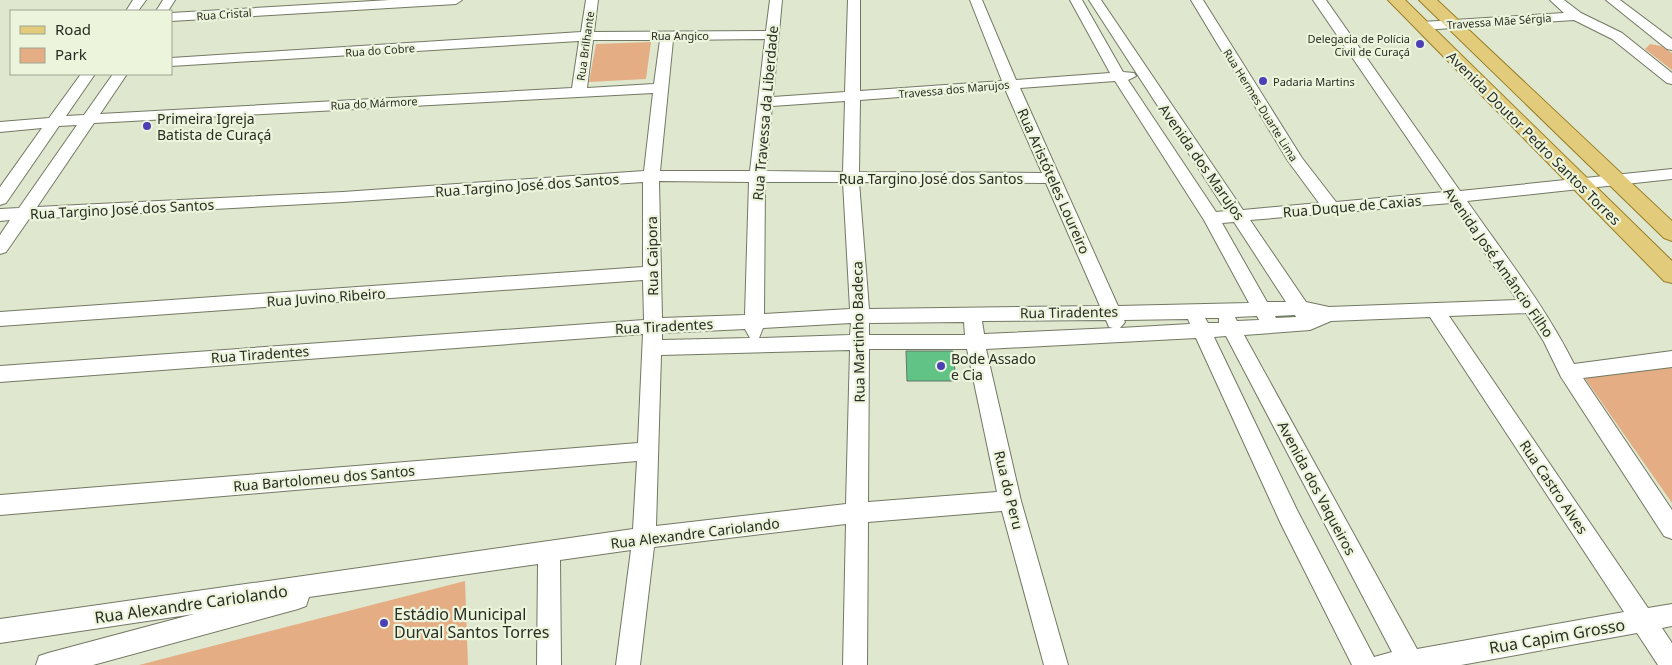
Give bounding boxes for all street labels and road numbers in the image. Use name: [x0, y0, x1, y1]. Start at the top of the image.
street label: Rua Cristal: [196, 5, 252, 23]
street label: Rua Brilhante: [573, 10, 597, 82]
street label: Travessa Mãe Sérgia: [1446, 10, 1552, 32]
street label: Rua Travessa da Liberdade: [748, 25, 782, 201]
street label: Rua Angico: [651, 28, 709, 43]
street label: Rua do Cobre: [345, 40, 415, 60]
street label: Rua Hermes Duarte Lima: [1220, 46, 1302, 164]
street label: Avenida Doutor Pedro Santos Torres: [1443, 47, 1625, 229]
street label: Travessa dos Marujos: [898, 77, 1010, 101]
street label: Rua do Mármore: [330, 93, 418, 113]
street label: Avenida dos Marujos: [1155, 100, 1249, 224]
street label: Rua Aristóteles Loureiro: [1013, 105, 1095, 257]
street label: Rua Targino José dos Santos: [434, 169, 620, 201]
street label: Rua Targino José dos Santos: [839, 169, 1023, 188]
street label: Avenida José Amâncio Filho: [1440, 183, 1558, 341]
street label: Rua Duque de Caxias: [1282, 190, 1422, 222]
street label: Rua Targino José dos Santos: [29, 195, 215, 223]
street label: Rua Caipora: [642, 216, 662, 296]
street label: Rua Martinho Badeca: [847, 261, 869, 403]
street label: Rua Juvino Ribeiro: [266, 283, 386, 311]
street label: Rua Tiradentes: [1020, 302, 1119, 322]
street label: Rua Tiradentes: [614, 314, 714, 338]
street label: Rua Tiradentes: [210, 341, 310, 367]
street label: Avenida dos Vaqueiros: [1274, 418, 1361, 559]
street label: Rua Castro Alves: [1516, 436, 1593, 538]
street label: Rua do Peru: [990, 449, 1028, 531]
street label: Rua Bartolomeu dos Santos: [232, 461, 416, 495]
street label: Rua Alexandre Cariolando: [609, 513, 781, 553]
street label: Rua Alexandre Cariolando: [93, 580, 289, 628]
street label: Rua Capim Grosso: [1487, 613, 1627, 659]

